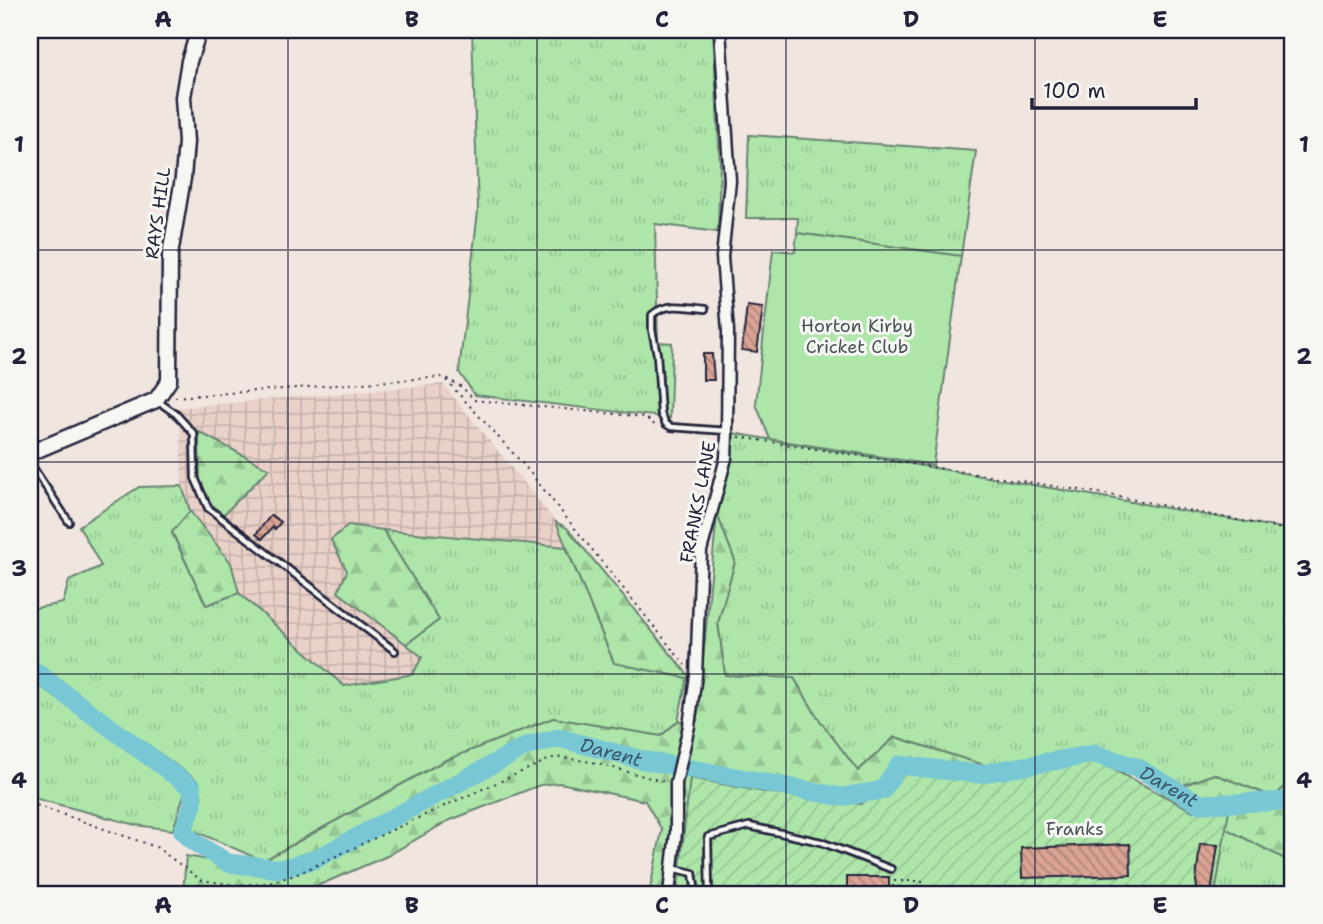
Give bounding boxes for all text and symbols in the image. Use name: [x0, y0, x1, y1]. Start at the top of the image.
text: A: [154, 4, 172, 34]
text: B: [405, 4, 419, 34]
text: C: [655, 4, 669, 34]
text: D: [903, 4, 919, 34]
text: E: [1152, 4, 1168, 34]
scale bar: [1032, 66, 1197, 110]
text: 100 m: [1043, 77, 1106, 105]
text: 1: [14, 129, 24, 159]
text: 1: [1299, 129, 1309, 159]
street label: RAYS HILL: [140, 165, 176, 261]
park label: Horton Kirby Cricket Club: [801, 314, 913, 359]
text: 2: [11, 341, 27, 371]
text: 2: [1296, 341, 1312, 371]
street label: FRANKS LANE: [674, 439, 722, 565]
text: 3: [11, 553, 27, 583]
text: 3: [1296, 553, 1312, 583]
water label: Darent: [577, 732, 645, 773]
water label: Darent: [1135, 760, 1203, 813]
text: 4: [11, 765, 27, 795]
text: 4: [1296, 765, 1312, 795]
park label: Franks: [1046, 817, 1104, 841]
text: A: [154, 890, 172, 920]
text: B: [405, 890, 419, 920]
text: C: [655, 890, 669, 920]
text: D: [903, 890, 919, 920]
text: E: [1152, 890, 1168, 920]

